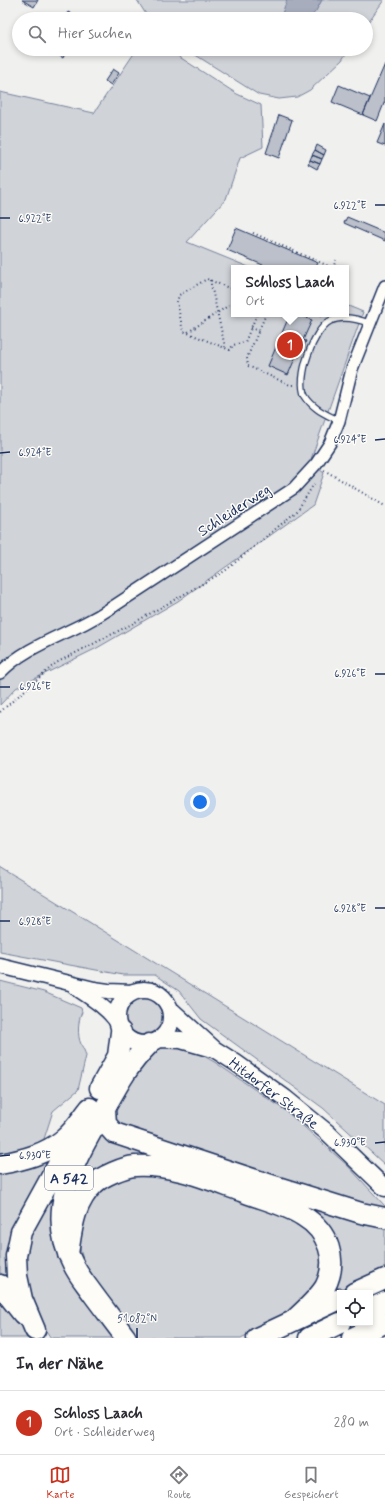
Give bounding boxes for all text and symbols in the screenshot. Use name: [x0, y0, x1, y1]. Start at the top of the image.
search box: [12, 12, 373, 56]
icon: search: [26, 23, 48, 45]
text: Hier suchen: [58, 24, 132, 44]
text: 6.922°E: [334, 199, 367, 213]
text: 6.922°E: [19, 212, 52, 226]
popup: [231, 265, 349, 317]
text: Schloss Laach: [246, 273, 334, 293]
text: Ort: [246, 293, 265, 310]
pin: 1: [277, 330, 303, 360]
text: 6.924°E: [334, 433, 367, 447]
text: 6.924°E: [19, 446, 52, 460]
street label: Schleiderweg: [194, 480, 275, 542]
text: 6.926°E: [334, 667, 366, 681]
text: 6.926°E: [19, 680, 51, 694]
your location: [190, 792, 210, 812]
text: 6.928°E: [334, 902, 366, 916]
text: 6.928°E: [19, 915, 51, 929]
street label: Hitdorfer Straße: [224, 1053, 322, 1134]
text: 6.930°E: [334, 1136, 366, 1150]
text: 6.930°E: [19, 1149, 51, 1163]
road number: A 542: [45, 1166, 93, 1190]
map controls: [337, 1290, 373, 1326]
button: locate: [337, 1290, 373, 1326]
text: 51.082°N: [117, 1312, 157, 1326]
text: In der Nähe: [16, 1353, 104, 1375]
text: Schloss Laach: [54, 1404, 143, 1424]
text: 1: [26, 1414, 32, 1431]
text: 280 m: [334, 1414, 369, 1431]
text: Ort · Schleiderweg: [54, 1424, 155, 1441]
tab: Karte: [46, 1464, 75, 1502]
tab: Route: [167, 1464, 191, 1502]
tab: Gespeichert: [284, 1464, 339, 1502]

